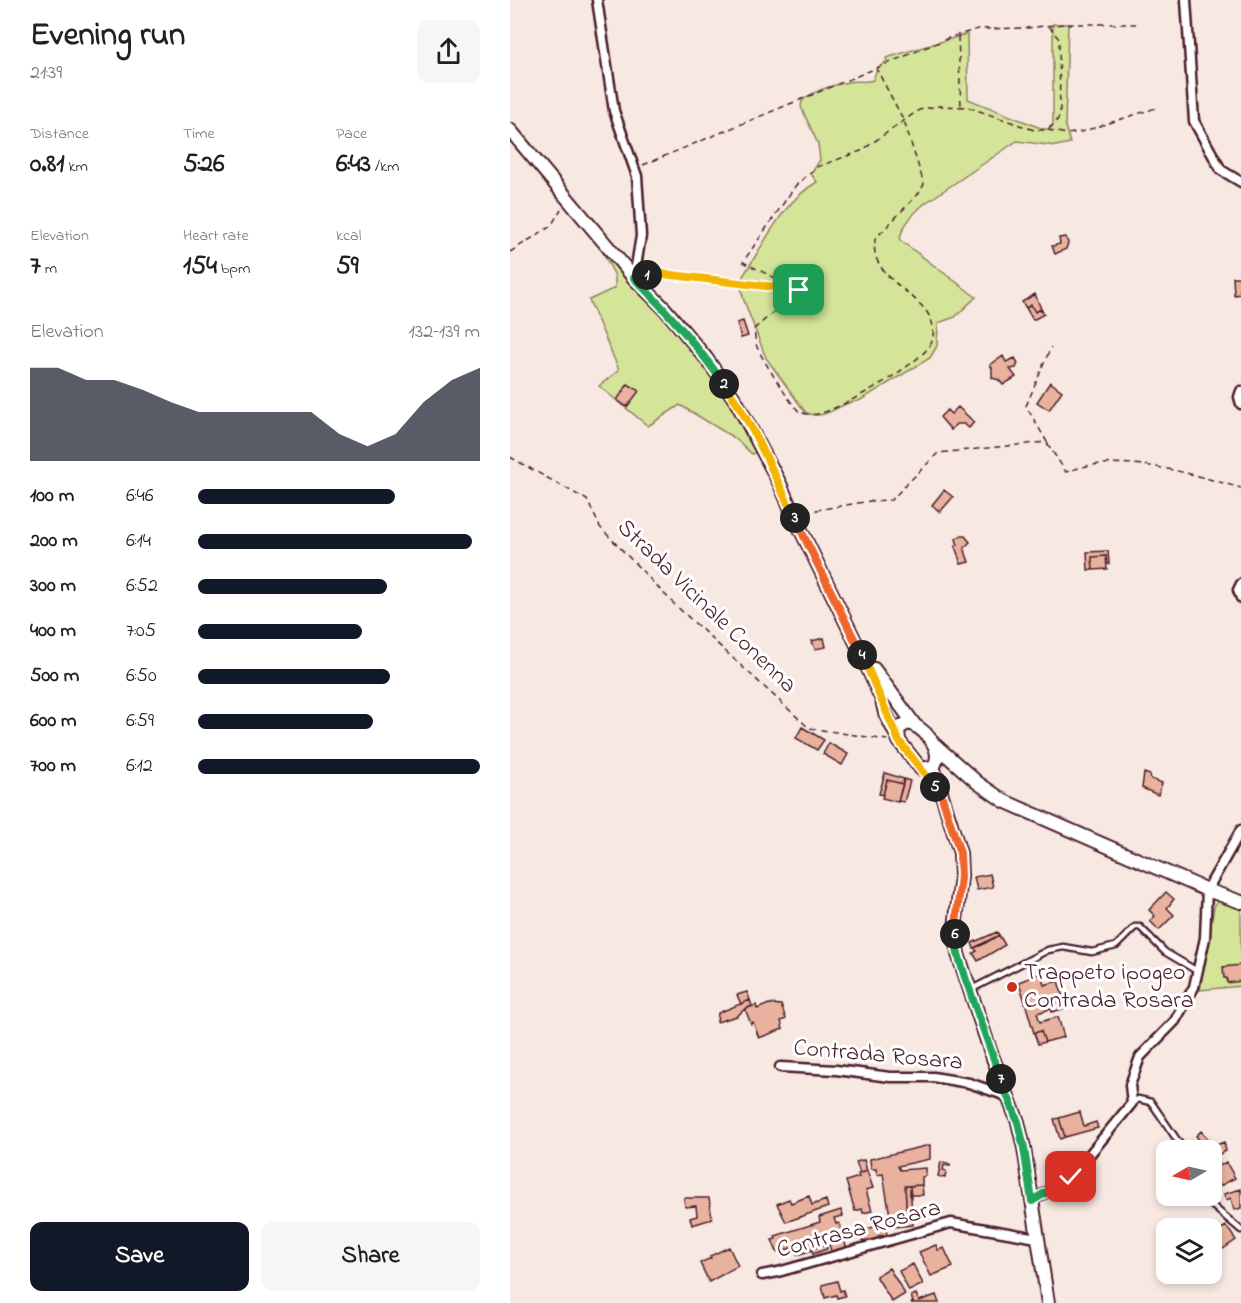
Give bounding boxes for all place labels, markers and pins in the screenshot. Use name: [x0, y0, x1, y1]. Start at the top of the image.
pin: 1: [632, 260, 662, 290]
pin: [773, 264, 824, 315]
pin: 2: [709, 369, 739, 399]
pin: 3: [780, 503, 810, 533]
pin: 4: [847, 640, 877, 670]
pin: 5: [920, 772, 950, 802]
pin: 6: [940, 919, 970, 949]
place label: Trappeto ipogeo Contrada Rosara: [1024, 956, 1194, 1019]
marker: Trappeto ipogeo Contrada Rosara: [1005, 980, 1019, 994]
pin: 7: [986, 1064, 1016, 1094]
pin: [1045, 1151, 1096, 1202]

